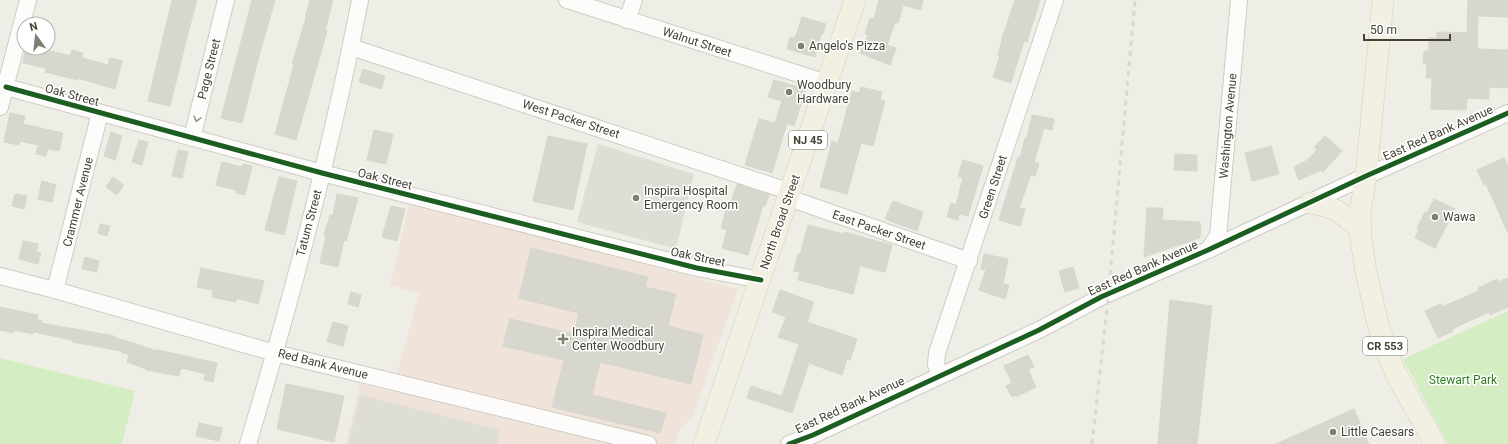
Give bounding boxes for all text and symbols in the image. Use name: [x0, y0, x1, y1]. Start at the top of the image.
north arrow: [16, 16, 56, 56]
scale bar: [1364, 16, 1450, 42]
text: N: [28, 19, 39, 34]
text: 50 m: [1370, 23, 1397, 37]
street label: Walnut Street: [661, 24, 733, 60]
street label: Page Street: [195, 37, 223, 101]
place label: Angelo's Pizza: [809, 39, 885, 53]
marker: Angelo's Pizza: [796, 41, 806, 51]
street label: Washington Avenue: [1216, 73, 1240, 179]
place label: Woodbury Hardware: [797, 78, 851, 106]
street label: Oak Street: [43, 81, 101, 109]
marker: Woodbury Hardware: [784, 87, 794, 97]
street label: West Packer Street: [521, 97, 621, 141]
street label: East Red Bank Avenue: [1381, 102, 1495, 164]
one-way arrow: [193, 116, 201, 123]
road number: NJ 45: [789, 131, 827, 149]
street label: Green Street: [976, 153, 1010, 221]
street label: Crammer Avenue: [60, 156, 96, 248]
street label: Oak Street: [356, 165, 414, 193]
street label: North Broad Street: [757, 173, 803, 271]
place label: Inspira Hospital Emergency Room: [644, 184, 738, 212]
street label: Tatum Street: [293, 188, 325, 258]
marker: Inspira Hospital Emergency Room: [631, 193, 641, 203]
street label: East Packer Street: [830, 207, 928, 253]
place label: Wawa: [1443, 210, 1476, 224]
marker: Wawa: [1430, 212, 1440, 222]
street label: East Red Bank Avenue: [1086, 237, 1200, 299]
street label: Oak Street: [669, 244, 727, 270]
place label: Inspira Medical Center Woodbury: [572, 325, 665, 353]
marker: Inspira Medical Center Woodbury: [557, 333, 569, 345]
road number: CR 553: [1363, 337, 1407, 355]
street label: Red Bank Avenue: [276, 346, 370, 382]
park label: Stewart Park: [1429, 373, 1498, 387]
street label: East Red Bank Avenue: [793, 374, 907, 436]
place label: Little Caesars: [1341, 425, 1414, 439]
marker: Little Caesars: [1328, 427, 1338, 437]

